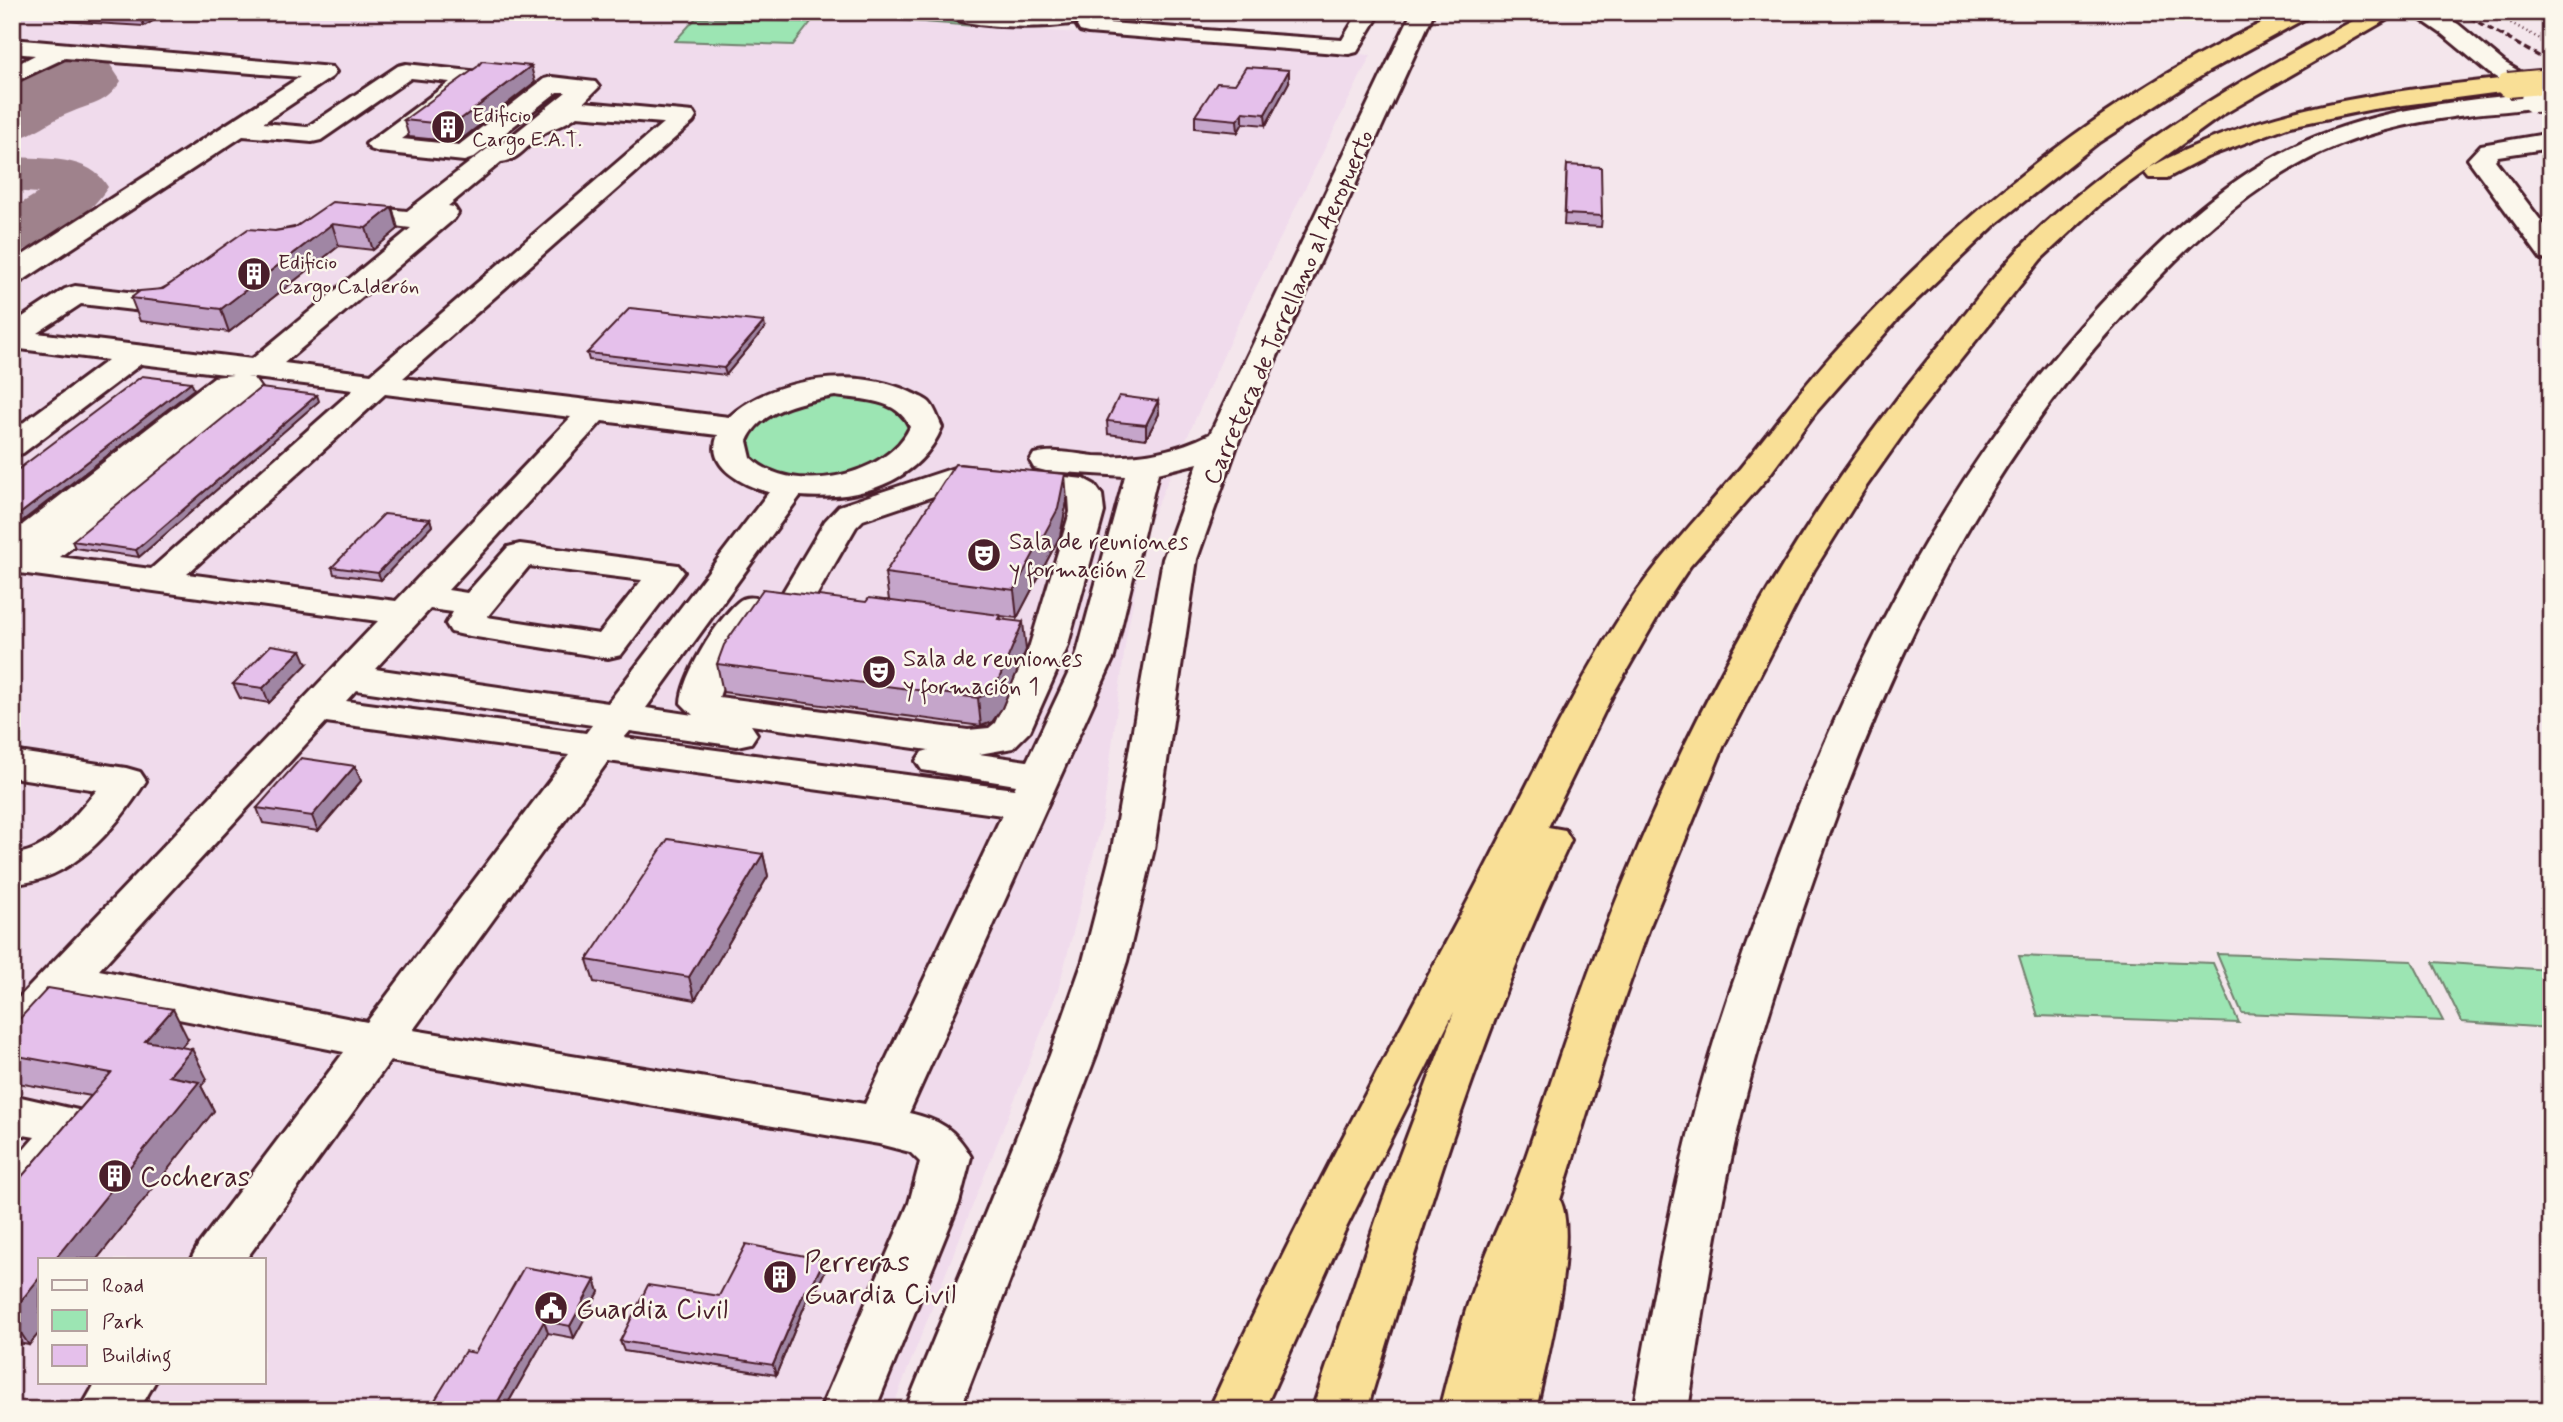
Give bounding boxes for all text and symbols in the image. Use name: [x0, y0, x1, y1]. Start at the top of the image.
place label: Edificio Cargo E.A.T.: [472, 102, 582, 155]
building icon: Edificio Cargo E.A.T.: [429, 108, 467, 146]
street label: Carretera de Torrellano al Aeropuerto: [1197, 125, 1382, 490]
place label: Edificio Cargo Calderón: [278, 249, 419, 302]
building icon: Edificio Cargo Calderón: [235, 255, 273, 293]
place label: Sala de reuniones y formación 2: [1009, 527, 1189, 588]
theatre icon: Sala de reuniones y formación 2: [965, 536, 1003, 574]
place label: Sala de reuniones y formación 1: [903, 644, 1083, 705]
theatre icon: Sala de reuniones y formación 1: [860, 653, 898, 691]
building icon: Cocheras: [96, 1157, 134, 1195]
place label: Cocheras: [140, 1160, 250, 1197]
place label: Perreras Guardia Civil: [804, 1245, 956, 1314]
legend: [38, 1258, 266, 1384]
building icon: Perreras Guardia Civil: [761, 1258, 799, 1296]
text: Road: [102, 1272, 144, 1300]
public building icon: Guardia Civil: [532, 1289, 570, 1327]
place label: Guardia Civil: [576, 1292, 728, 1329]
text: Park: [102, 1308, 144, 1336]
text: Building: [102, 1342, 172, 1372]

